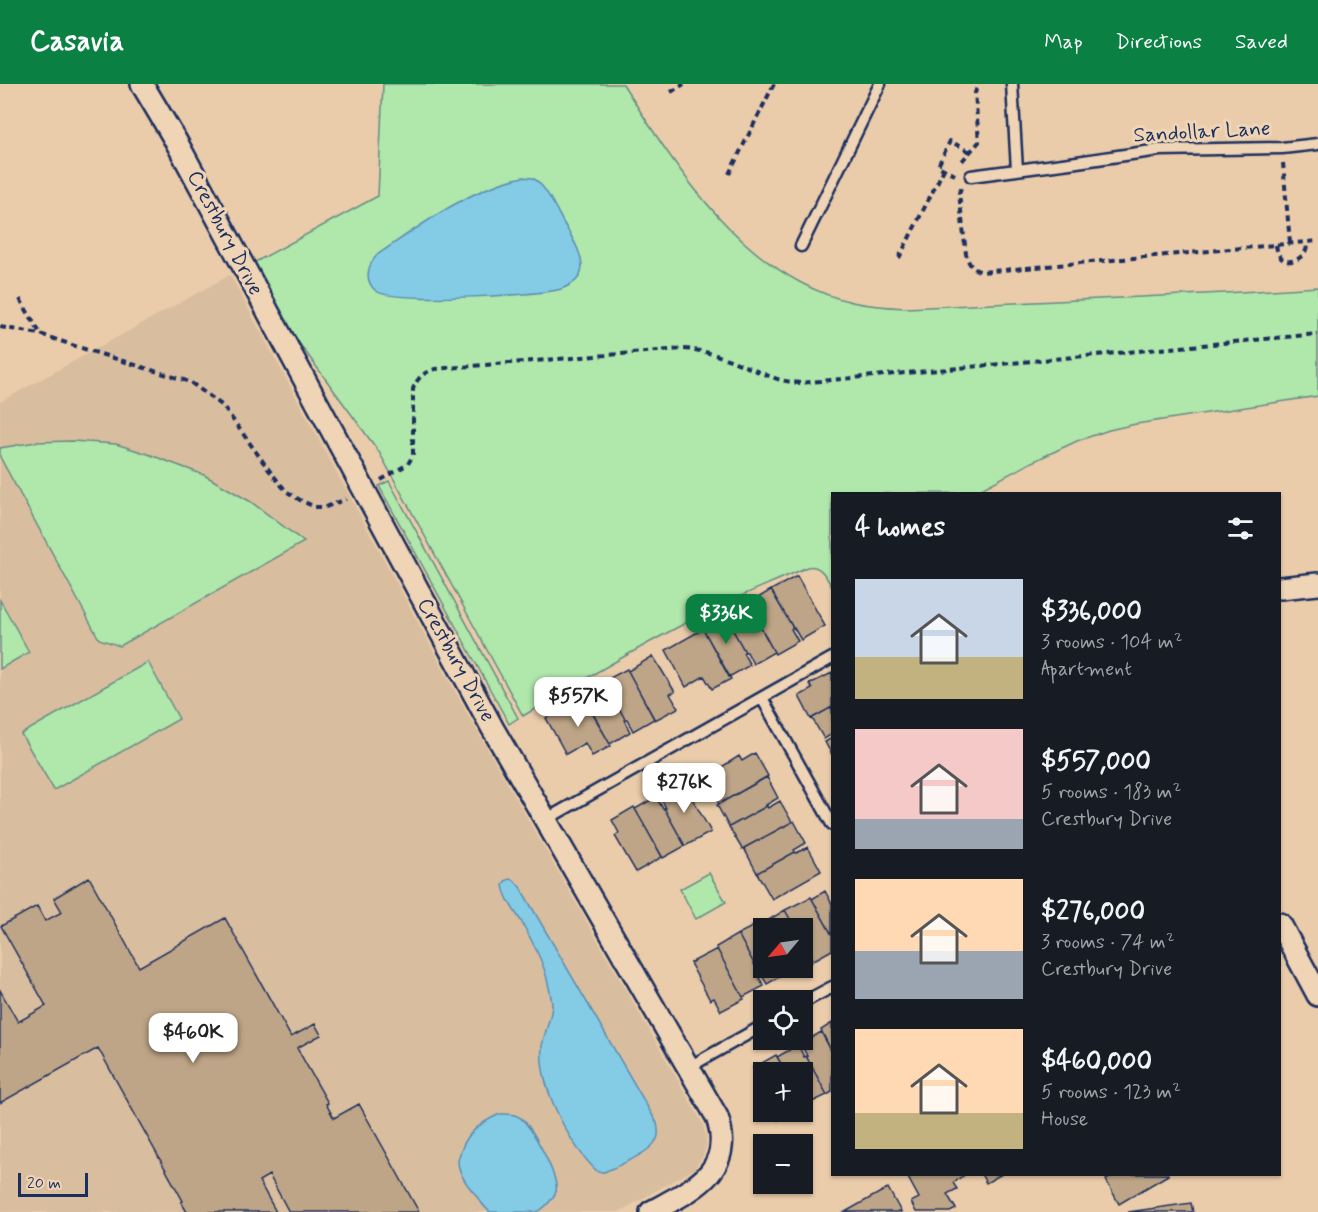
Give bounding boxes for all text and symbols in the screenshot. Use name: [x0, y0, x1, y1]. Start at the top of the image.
text: Casavia: [30, 24, 124, 61]
text: Map: [1044, 28, 1083, 56]
text: Directions: [1116, 28, 1202, 56]
text: Saved: [1235, 28, 1288, 56]
street label: Sandollar Lane: [1133, 114, 1271, 150]
street label: Crestbury Drive: [180, 166, 270, 300]
text: 4 homes: [855, 511, 945, 545]
icon: filters: [1224, 512, 1257, 545]
street label: Crestbury Drive: [410, 593, 502, 727]
pin: $336K: [684, 594, 768, 645]
text: $336,000: [1041, 595, 1142, 629]
text: $336K: [700, 600, 752, 627]
icon: home: [903, 603, 975, 675]
text: 3 rooms · 104 m²: [1041, 629, 1183, 656]
text: Apartment: [1041, 656, 1132, 683]
pin: $557K: [536, 677, 620, 728]
text: $557K: [548, 683, 608, 710]
text: $557,000: [1041, 745, 1151, 779]
icon: home: [903, 753, 975, 825]
pin: $276K: [642, 763, 726, 814]
text: $276K: [656, 769, 712, 796]
text: 5 rooms · 183 m²: [1041, 779, 1181, 806]
text: Crestbury Drive: [1041, 806, 1172, 833]
text: $276,000: [1041, 895, 1145, 929]
icon: home: [903, 903, 975, 975]
north arrow: [753, 918, 813, 978]
map controls: [753, 918, 813, 1194]
text: 3 rooms · 74 m²: [1041, 929, 1175, 956]
text: Crestbury Drive: [1041, 956, 1172, 983]
button: locate: [753, 990, 813, 1050]
pin: $460K: [151, 1013, 235, 1064]
text: $460K: [163, 1019, 223, 1046]
text: $460,000: [1041, 1045, 1152, 1079]
icon: home: [903, 1053, 975, 1125]
button: +: [753, 1062, 813, 1122]
text: 5 rooms · 123 m²: [1041, 1079, 1181, 1106]
text: House: [1041, 1106, 1088, 1133]
button: −: [753, 1134, 813, 1194]
scale bar: [18, 1170, 88, 1198]
text: 20 m: [27, 1173, 61, 1194]

